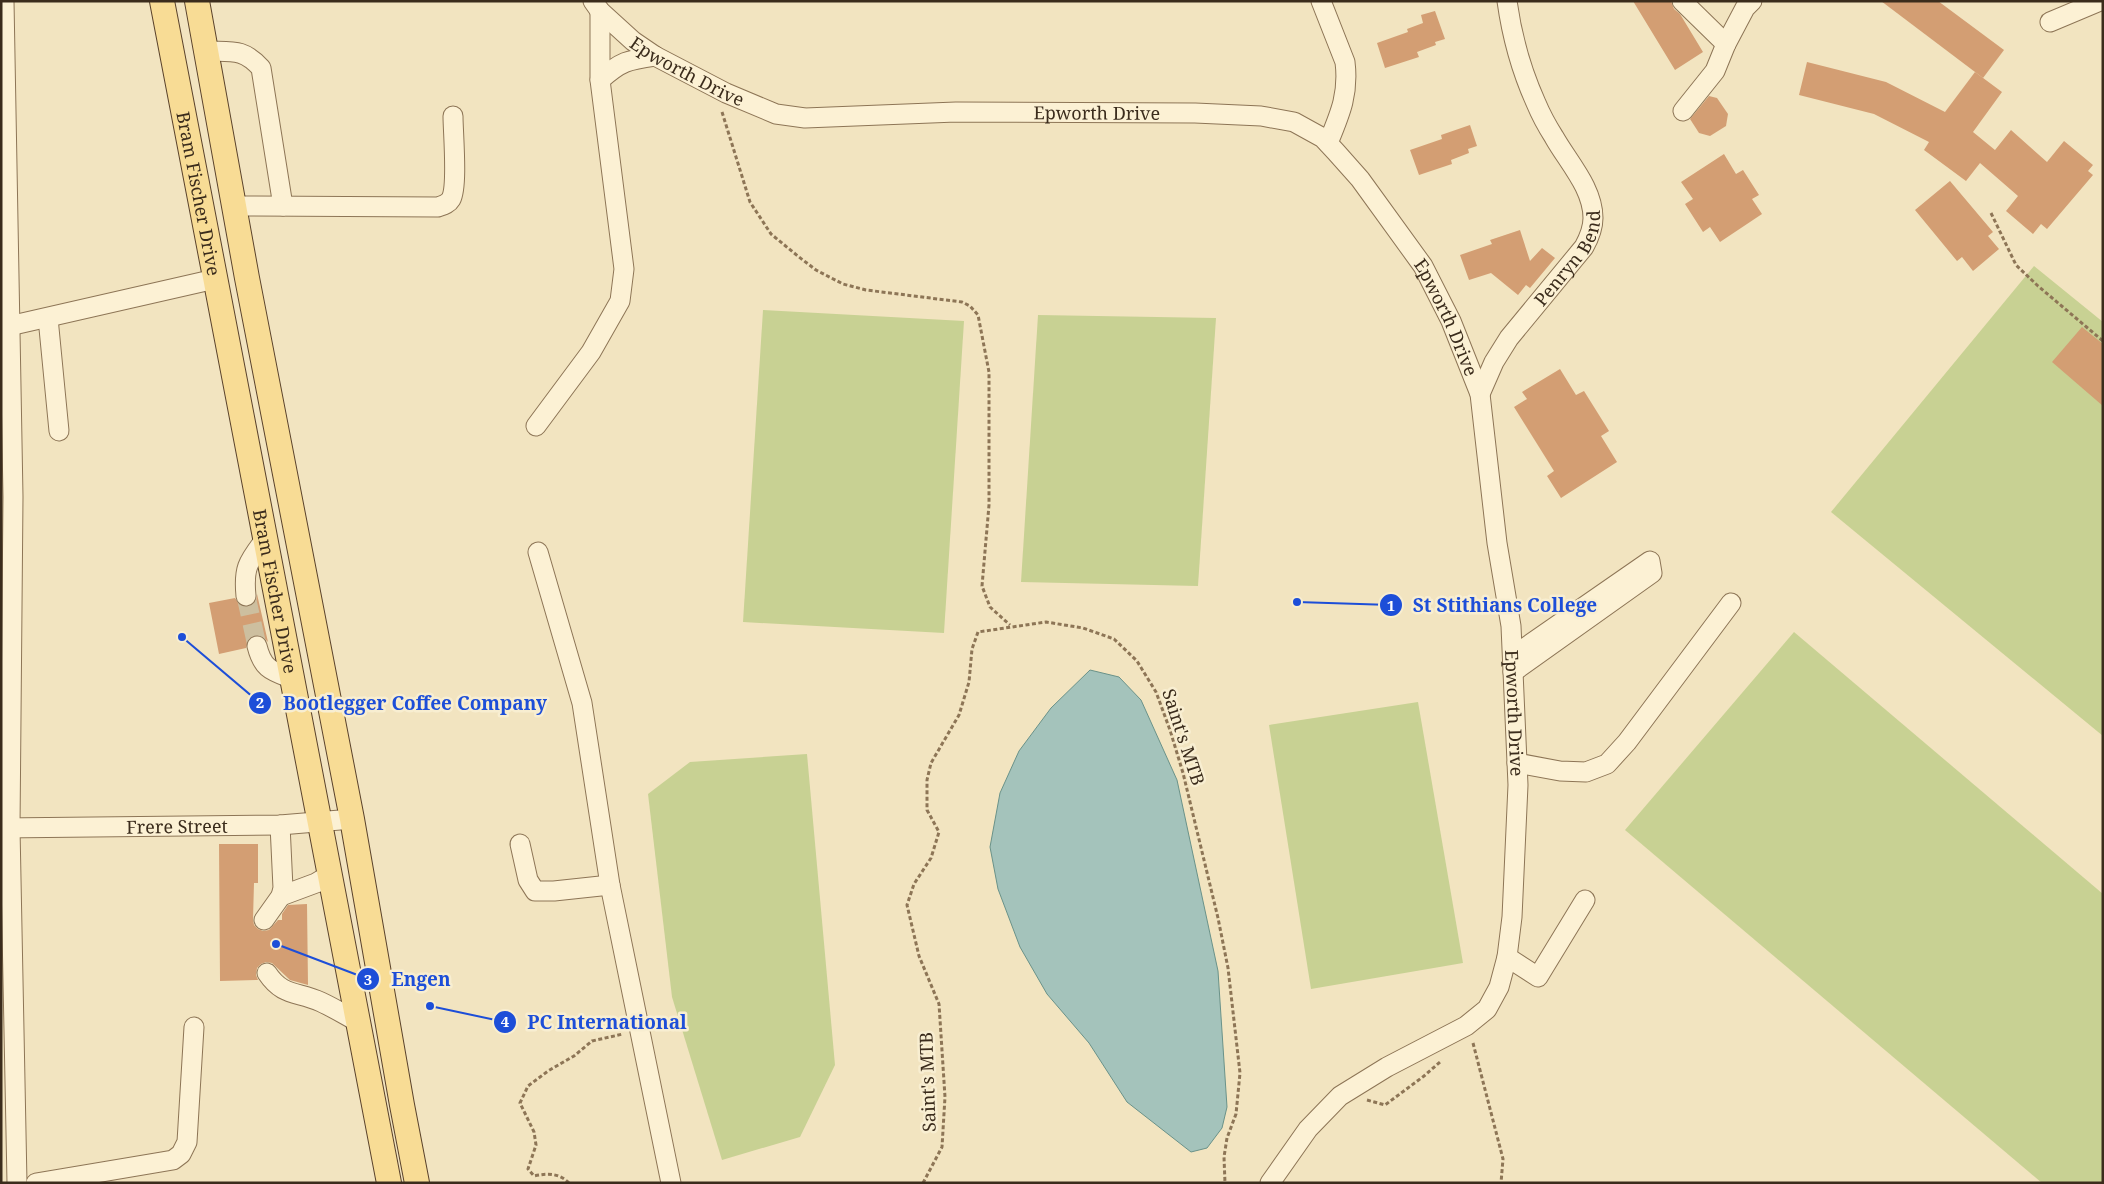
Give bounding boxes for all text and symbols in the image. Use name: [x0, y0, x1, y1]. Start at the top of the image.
street label: Epworth Drive: [625, 30, 748, 111]
street label: Epworth Drive: [1034, 100, 1160, 125]
street label: Bram Fischer Drive: [171, 109, 226, 278]
street label: Penryn Bend: [1528, 210, 1605, 311]
street label: Epworth Drive: [1409, 253, 1484, 379]
street label: Bram Fischer Drive: [248, 507, 303, 675]
callout: St Stithians College: [1378, 588, 1608, 622]
text: St Stithians College: [1413, 592, 1597, 618]
text: 1: [1387, 595, 1395, 615]
street label: Epworth Drive: [1500, 649, 1530, 777]
callout: Bootlegger Coffee Company: [248, 686, 557, 720]
street label: Saint's MTB: [1157, 686, 1211, 788]
text: Bootlegger Coffee Company: [283, 690, 547, 716]
text: 2: [256, 692, 264, 712]
street label: Frere Street: [126, 814, 228, 839]
callout: Engen: [356, 962, 460, 996]
text: Engen: [391, 966, 451, 992]
text: 3: [364, 969, 372, 989]
callout: PC International: [492, 1005, 697, 1039]
text: PC International: [527, 1009, 687, 1035]
text: 4: [501, 1011, 510, 1031]
street label: Saint's MTB: [913, 1032, 941, 1132]

